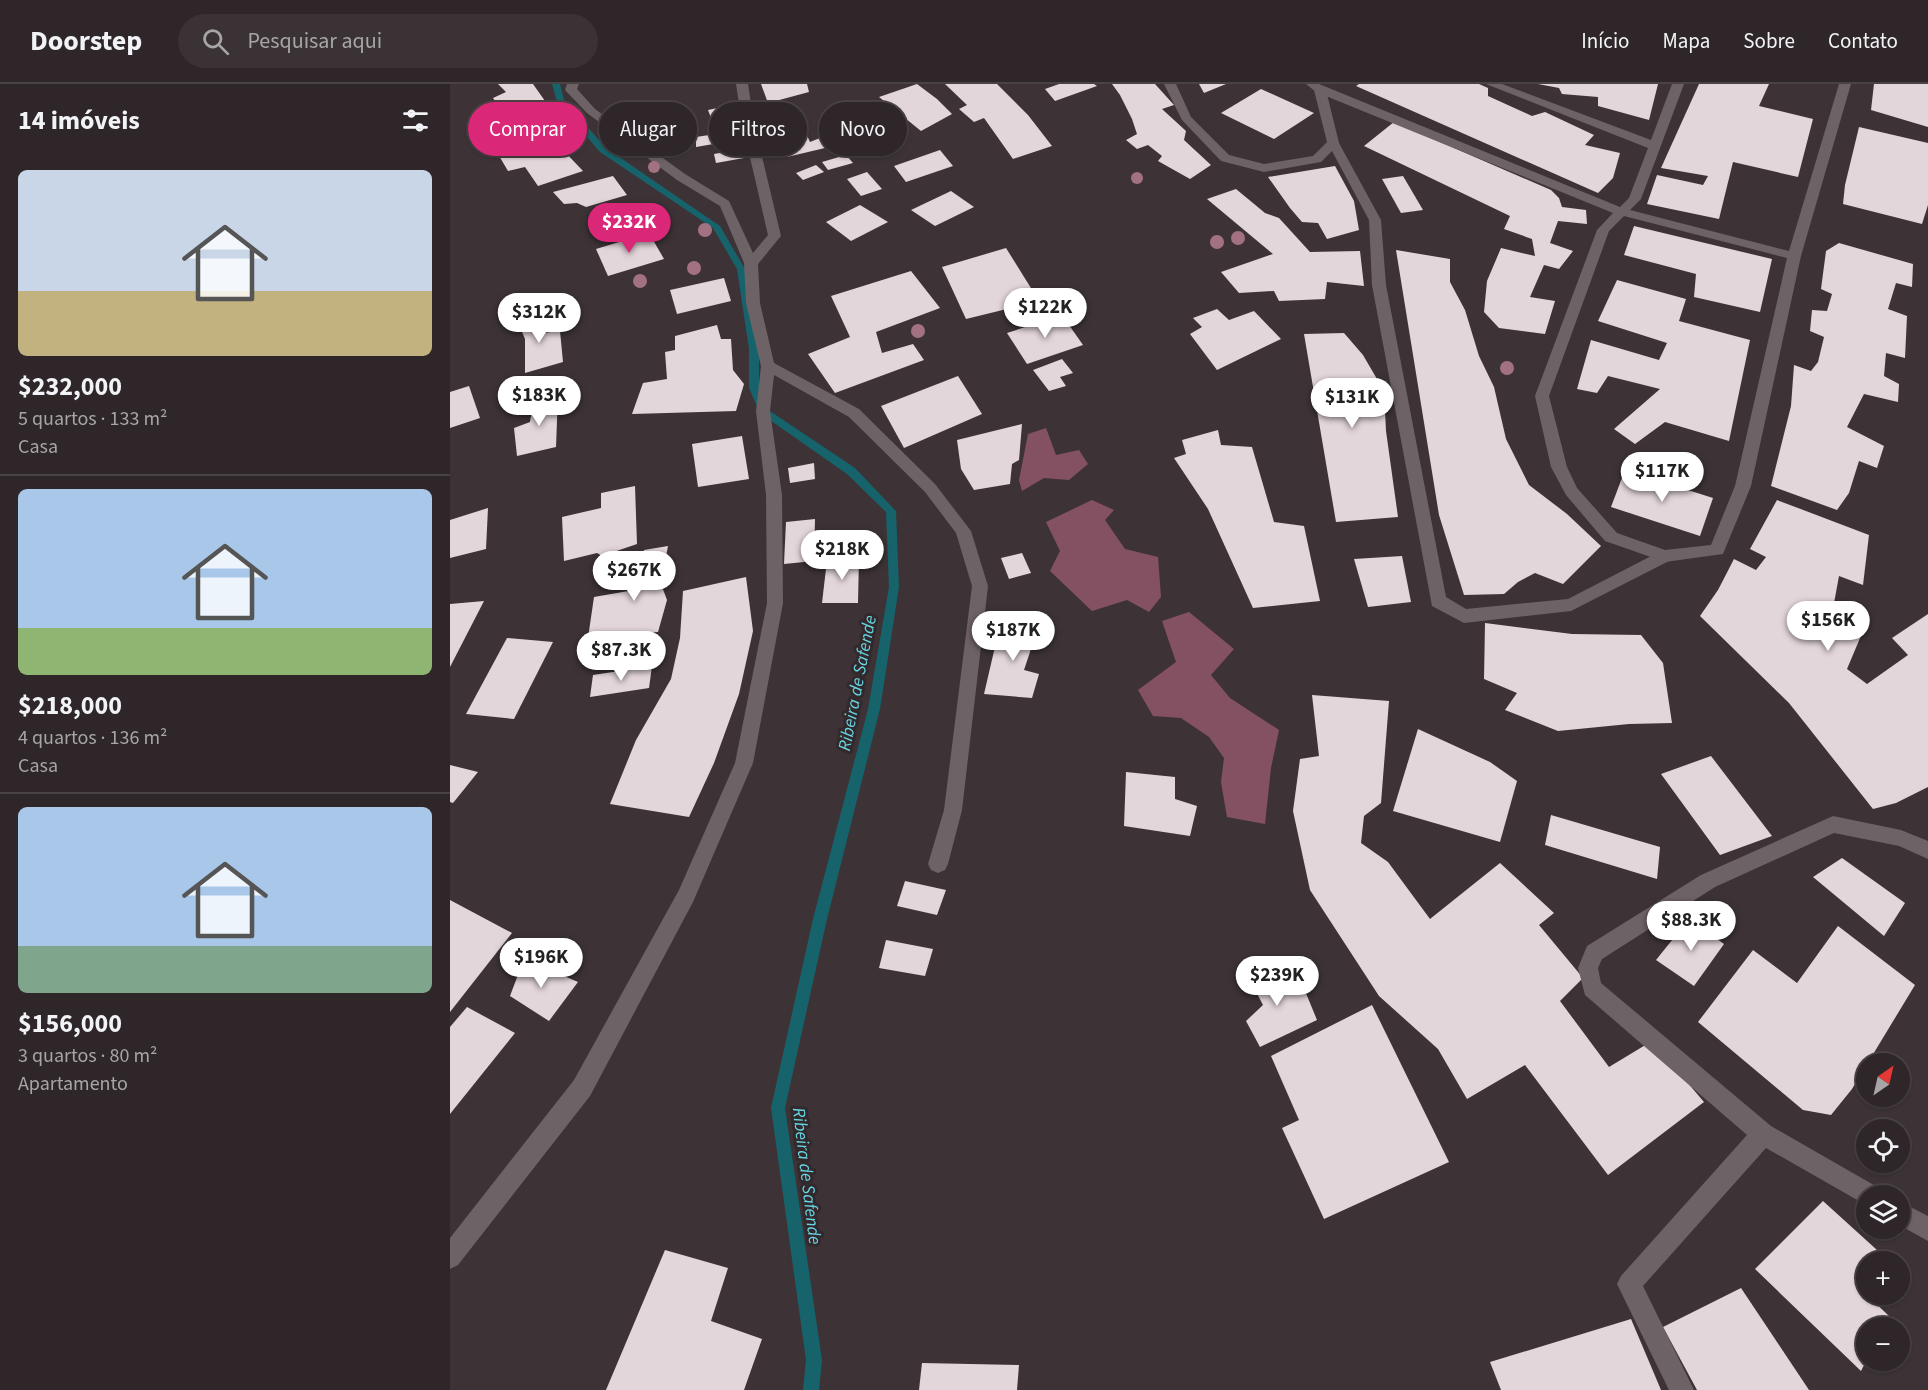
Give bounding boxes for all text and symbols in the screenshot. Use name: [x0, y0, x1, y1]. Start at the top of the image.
search box: [178, 14, 598, 68]
text: Doorstep: [30, 21, 142, 61]
icon: search: [199, 25, 232, 58]
text: Pesquisar aqui: [247, 25, 382, 57]
text: Início: [1581, 26, 1629, 56]
text: Mapa: [1662, 26, 1710, 56]
text: Sobre: [1743, 26, 1795, 56]
text: Contato: [1828, 26, 1898, 56]
text: 14 imóveis: [18, 102, 140, 139]
chip: Comprar: [468, 102, 587, 156]
chip: Alugar: [599, 102, 697, 156]
chip: Filtros: [709, 102, 807, 156]
chip: Novo: [819, 102, 907, 156]
icon: filters: [399, 104, 432, 137]
pin: $232K: [587, 203, 671, 254]
text: $232K: [602, 208, 656, 236]
icon: home: [171, 209, 279, 317]
pin: $122K: [1003, 288, 1087, 339]
pin: $312K: [497, 293, 581, 344]
text: $122K: [1018, 293, 1072, 321]
text: $312K: [512, 298, 566, 326]
text: $232,000: [18, 368, 122, 405]
pin: $183K: [497, 376, 581, 427]
pin: $131K: [1310, 378, 1394, 429]
text: $183K: [512, 381, 566, 409]
text: $131K: [1325, 383, 1379, 411]
text: 5 quartos · 133 m²: [18, 405, 167, 433]
text: Casa: [18, 433, 58, 461]
pin: $117K: [1620, 452, 1704, 503]
text: $117K: [1635, 457, 1689, 485]
icon: home: [171, 528, 279, 636]
pin: $218K: [800, 530, 884, 581]
text: $218K: [815, 535, 869, 563]
pin: $267K: [592, 551, 676, 602]
text: $267K: [607, 556, 661, 584]
pin: $156K: [1786, 601, 1870, 652]
text: $156K: [1801, 606, 1855, 634]
pin: $187K: [971, 611, 1055, 662]
water label: Ribeira de Safende: [832, 613, 883, 753]
text: $187K: [986, 616, 1040, 644]
pin: $87.3K: [572, 631, 670, 682]
text: $87.3K: [591, 636, 651, 664]
text: $218,000: [18, 687, 122, 724]
text: 4 quartos · 136 m²: [18, 724, 167, 752]
text: Casa: [18, 752, 58, 780]
icon: home: [171, 846, 279, 954]
pin: $88.3K: [1642, 901, 1740, 952]
text: $88.3K: [1661, 906, 1721, 934]
pin: $196K: [499, 938, 583, 989]
text: $196K: [514, 943, 568, 971]
pin: $239K: [1235, 956, 1319, 1007]
text: $239K: [1250, 961, 1304, 989]
text: $156,000: [18, 1005, 122, 1042]
text: 3 quartos · 80 m²: [18, 1042, 157, 1070]
north arrow: [1856, 1053, 1910, 1107]
map controls: [1856, 1053, 1910, 1371]
text: Apartamento: [18, 1070, 128, 1098]
water label: Ribeira de Safende: [786, 1106, 827, 1246]
button: locate: [1856, 1119, 1910, 1173]
button: layers: [1856, 1185, 1910, 1239]
button: +: [1856, 1251, 1910, 1305]
button: −: [1856, 1317, 1910, 1371]

